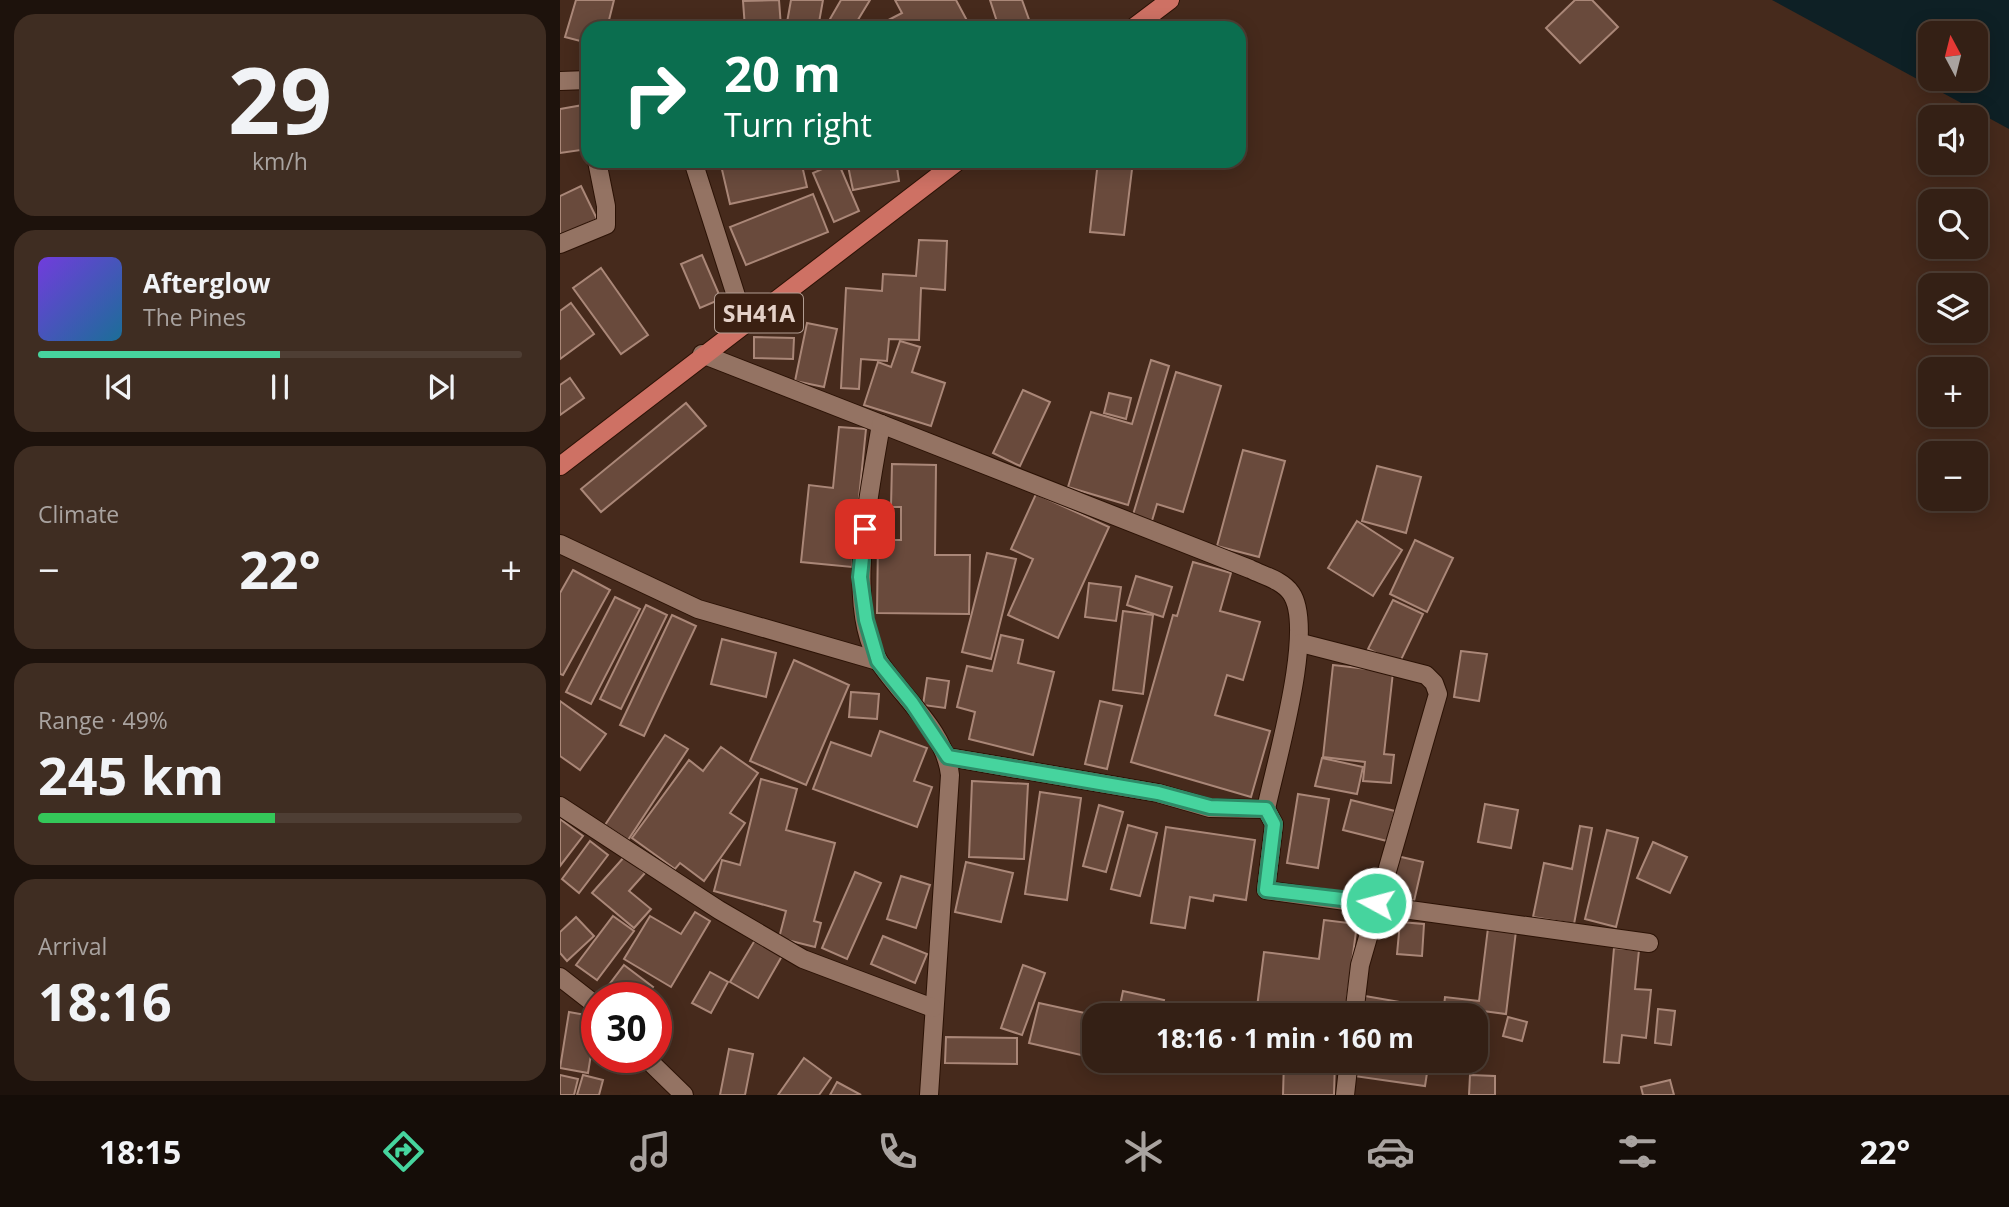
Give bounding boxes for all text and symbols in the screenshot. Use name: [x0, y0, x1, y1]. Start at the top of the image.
north arrow: [1918, 21, 1988, 91]
map controls: [1918, 21, 1988, 511]
text: 29: [228, 37, 332, 161]
text: 20 m: [724, 40, 841, 106]
icon: right: [609, 49, 700, 140]
text: Turn right: [724, 103, 872, 146]
button: sound: [1918, 105, 1988, 175]
text: km/h: [252, 145, 308, 177]
button: search: [1918, 189, 1988, 259]
text: Afterglow: [143, 265, 270, 301]
button: layers: [1918, 273, 1988, 343]
road number: SH41A: [715, 294, 803, 332]
text: The Pines: [143, 301, 246, 333]
button: +: [1918, 357, 1988, 427]
icon: previous: [100, 368, 138, 406]
icon: pause: [261, 368, 299, 406]
icon: next: [422, 368, 460, 406]
button: −: [1918, 441, 1988, 511]
text: Climate: [38, 498, 119, 530]
pin: [835, 499, 895, 559]
icon: arrive: [846, 510, 884, 548]
text: 22°: [239, 533, 321, 604]
text: −: [38, 543, 60, 595]
text: +: [500, 543, 522, 595]
text: Range · 49%: [38, 704, 168, 736]
text: 245 km: [38, 739, 224, 810]
position arrow: [1339, 866, 1413, 940]
text: Arrival: [38, 930, 107, 962]
text: 18:16: [38, 965, 172, 1036]
speed limit sign: 30: [581, 982, 672, 1073]
text: 18:16 · 1 min · 160 m: [1156, 1020, 1414, 1056]
icon: directions: [379, 1127, 428, 1176]
icon: music: [626, 1127, 675, 1176]
icon: phone: [873, 1127, 922, 1176]
icon: climate: [1119, 1127, 1168, 1176]
icon: car: [1366, 1127, 1415, 1176]
icon: filters: [1613, 1127, 1662, 1176]
text: 18:15: [99, 1130, 181, 1173]
text: 22°: [1860, 1130, 1910, 1173]

